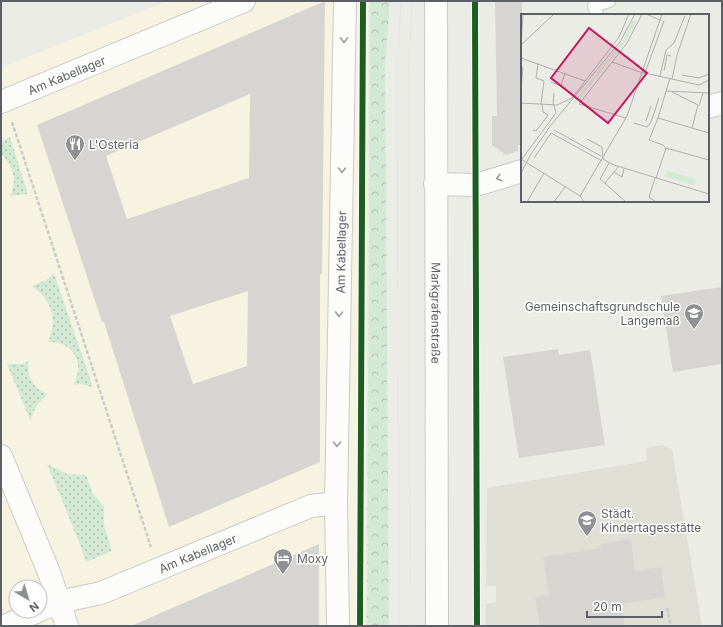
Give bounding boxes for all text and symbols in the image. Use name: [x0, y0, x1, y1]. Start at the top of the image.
inset map: [521, 14, 709, 202]
one-way arrow: [340, 37, 348, 43]
street label: Am Kabellager: [25, 52, 108, 98]
restaurant icon: L'Osteria: [64, 133, 86, 161]
place label: L'Osteria: [89, 137, 139, 152]
one-way arrow: [338, 167, 346, 173]
one-way arrow: [496, 173, 503, 182]
street label: Am Kabellager: [332, 210, 349, 294]
street label: Markgrafenstraße: [429, 262, 444, 364]
place label: Gemeinschaftsgrundschule Langemaß: [525, 299, 680, 328]
school or university icon: Gemeinschaftsgrundschule Langemaß: [683, 302, 705, 330]
one-way arrow: [335, 311, 343, 317]
one-way arrow: [333, 441, 341, 447]
place label: Städt. Kindertagesstätte: [601, 506, 701, 535]
school or university icon: Städt. Kindertagesstätte: [576, 509, 598, 537]
street label: Am Kabellager: [156, 530, 239, 576]
hotel icon: Moxy: [272, 547, 294, 575]
place label: Moxy: [297, 551, 328, 566]
north arrow: [8, 579, 48, 619]
scale bar: [587, 593, 662, 619]
text: N: [27, 599, 42, 615]
text: 20 m: [593, 599, 622, 614]

